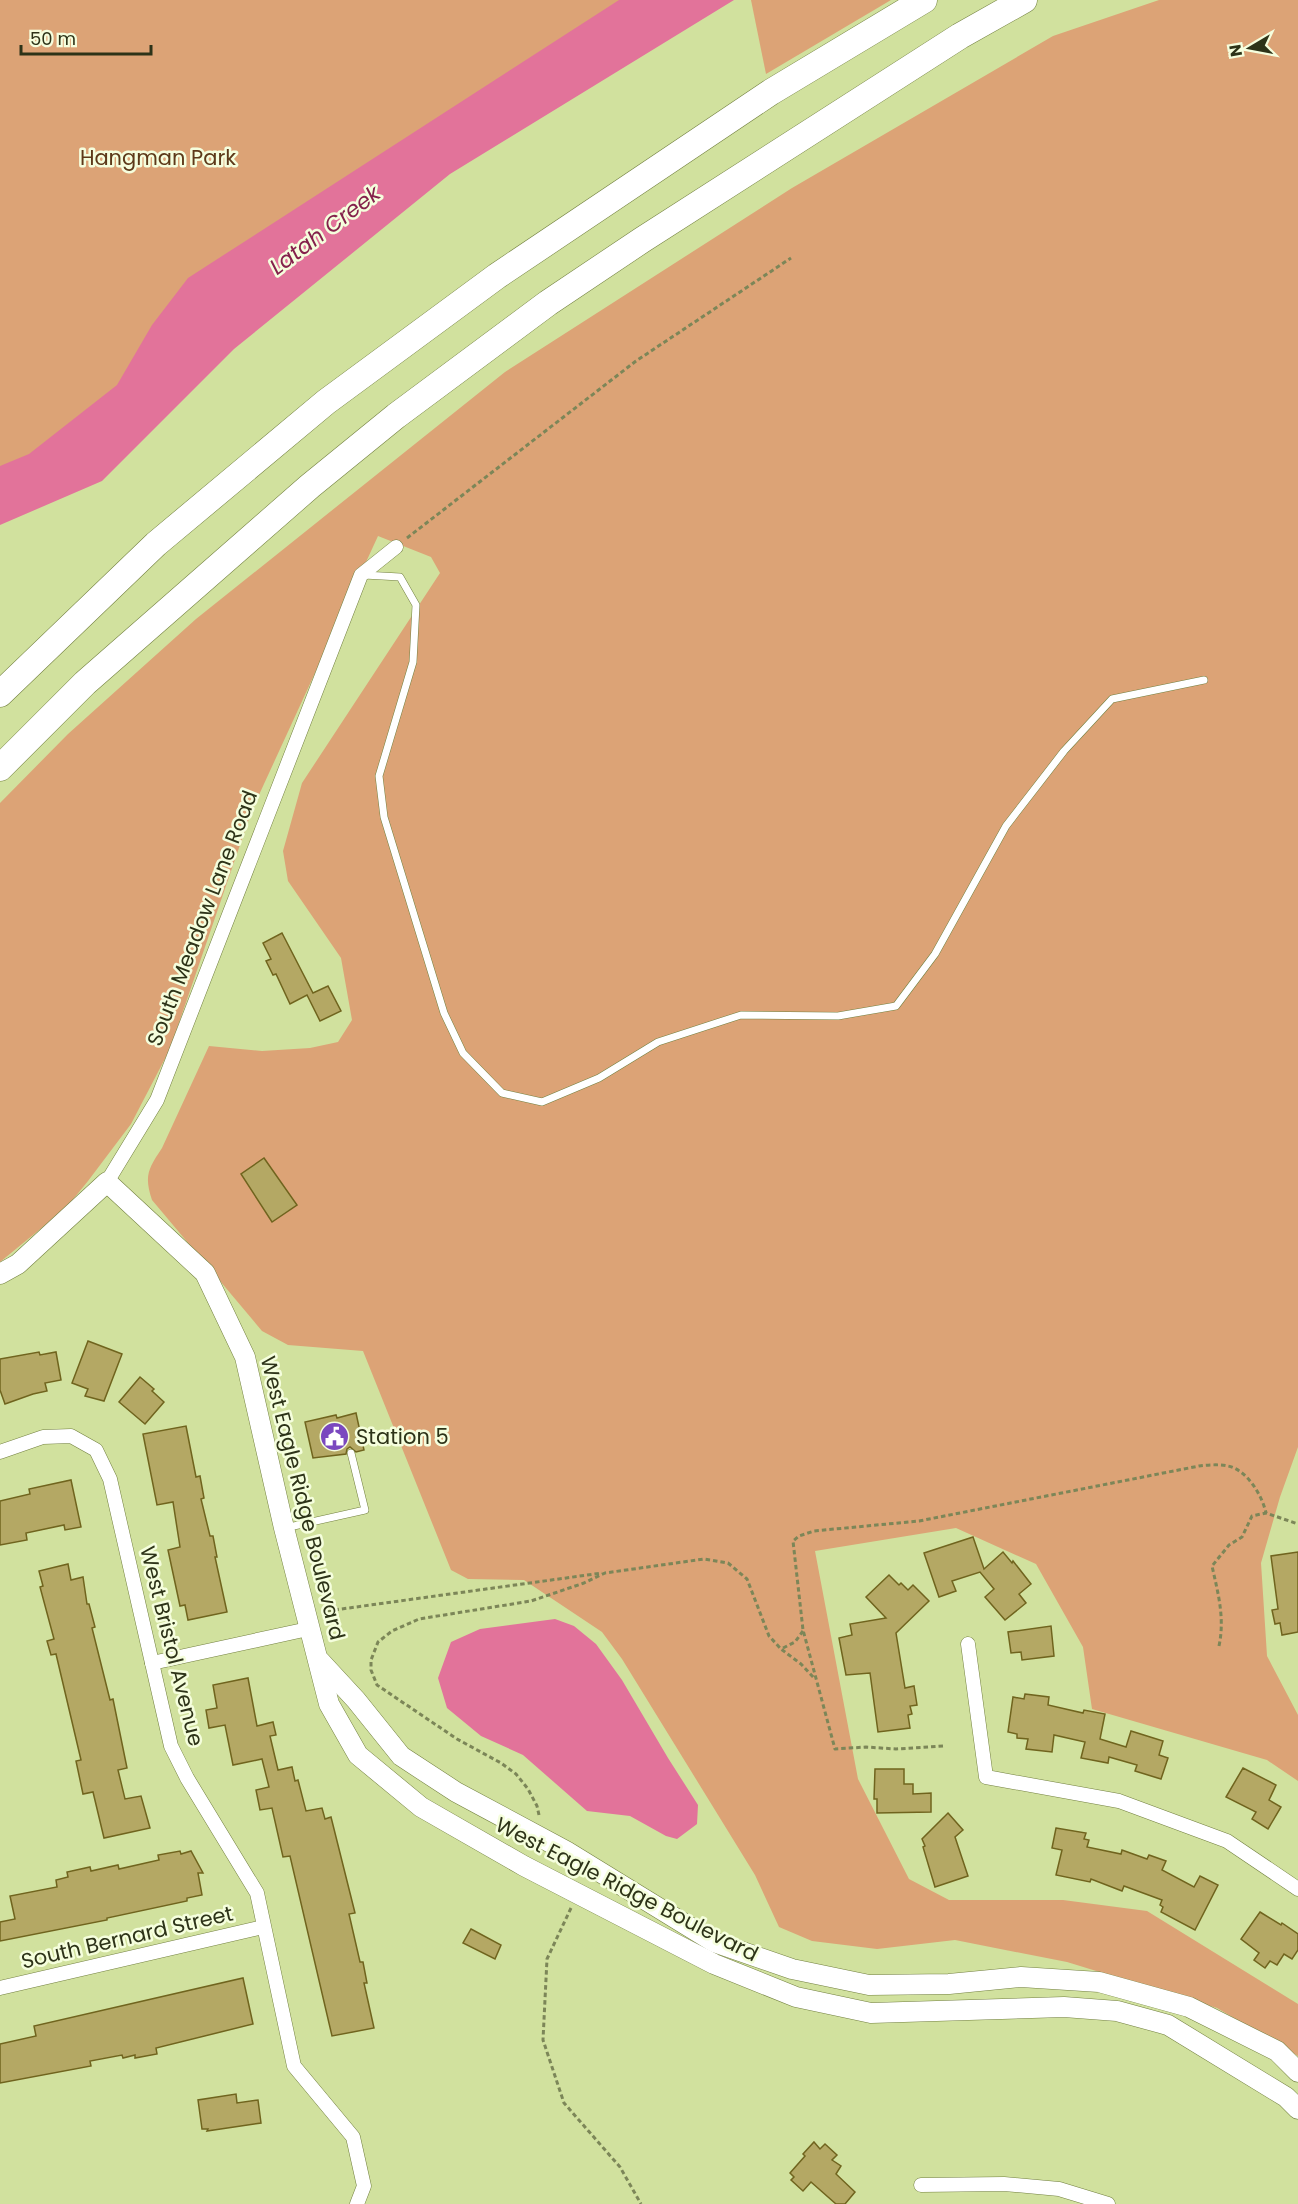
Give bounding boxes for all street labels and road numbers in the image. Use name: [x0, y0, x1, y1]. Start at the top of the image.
street label: South Meadow Lane Road: [140, 786, 264, 1050]
street label: West Eagle Ridge Boulevard: [254, 1353, 352, 1643]
street label: West Bristol Avenue: [133, 1543, 211, 1749]
street label: West Eagle Ridge Boulevard: [491, 1810, 763, 1968]
street label: South Bernard Street: [18, 1899, 236, 1975]

